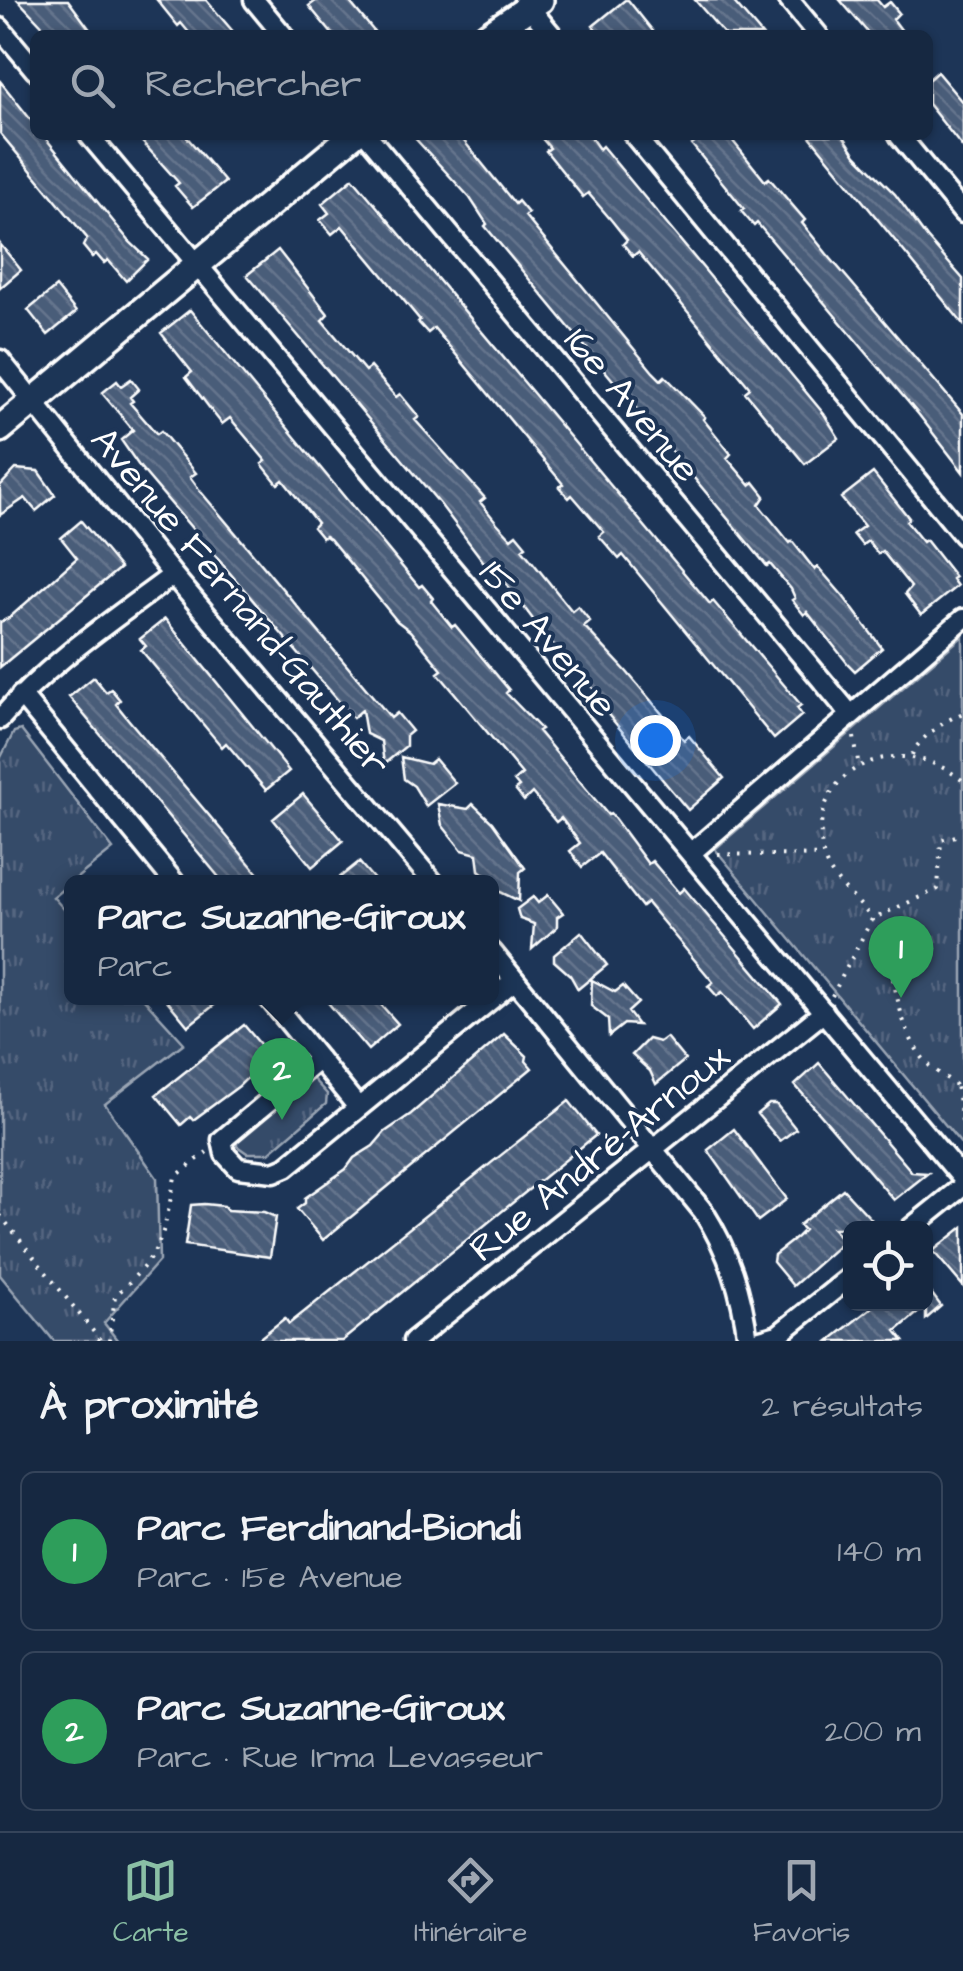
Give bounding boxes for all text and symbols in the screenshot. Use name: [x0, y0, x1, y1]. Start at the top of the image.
search box: [30, 30, 933, 140]
icon: search: [65, 58, 120, 113]
text: Rechercher: [145, 59, 361, 111]
street label: 16e Avenue: [551, 317, 712, 494]
street label: Avenue Fernand-Gauthier: [78, 416, 401, 788]
street label: 15e Avenue: [466, 549, 629, 729]
your location: [630, 715, 681, 766]
popup: [64, 875, 499, 1005]
text: Parc Suzanne-Giroux: [98, 892, 465, 944]
pin: 1: [868, 916, 934, 998]
text: Parc: [98, 944, 172, 989]
street label: Rue André-Arnoux: [459, 1032, 742, 1275]
pin: 2: [250, 1038, 314, 1120]
map controls: [843, 1221, 933, 1311]
button: locate: [843, 1221, 933, 1311]
text: À proximité: [40, 1377, 259, 1435]
text: 2 résultats: [761, 1384, 923, 1429]
text: Parc Ferdinand-Biondi: [137, 1503, 521, 1555]
text: 1: [72, 1529, 77, 1574]
text: 140 m: [837, 1529, 921, 1574]
text: Parc · 15e Avenue: [137, 1555, 403, 1600]
text: Parc Suzanne-Giroux: [137, 1683, 505, 1735]
text: 2: [65, 1709, 84, 1754]
text: 200 m: [825, 1709, 921, 1754]
text: Parc · Rue Irma Levasseur: [137, 1735, 543, 1780]
tab: Carte: [113, 1853, 189, 1952]
tab: Itinéraire: [414, 1853, 527, 1952]
tab: Favoris: [753, 1853, 850, 1952]

